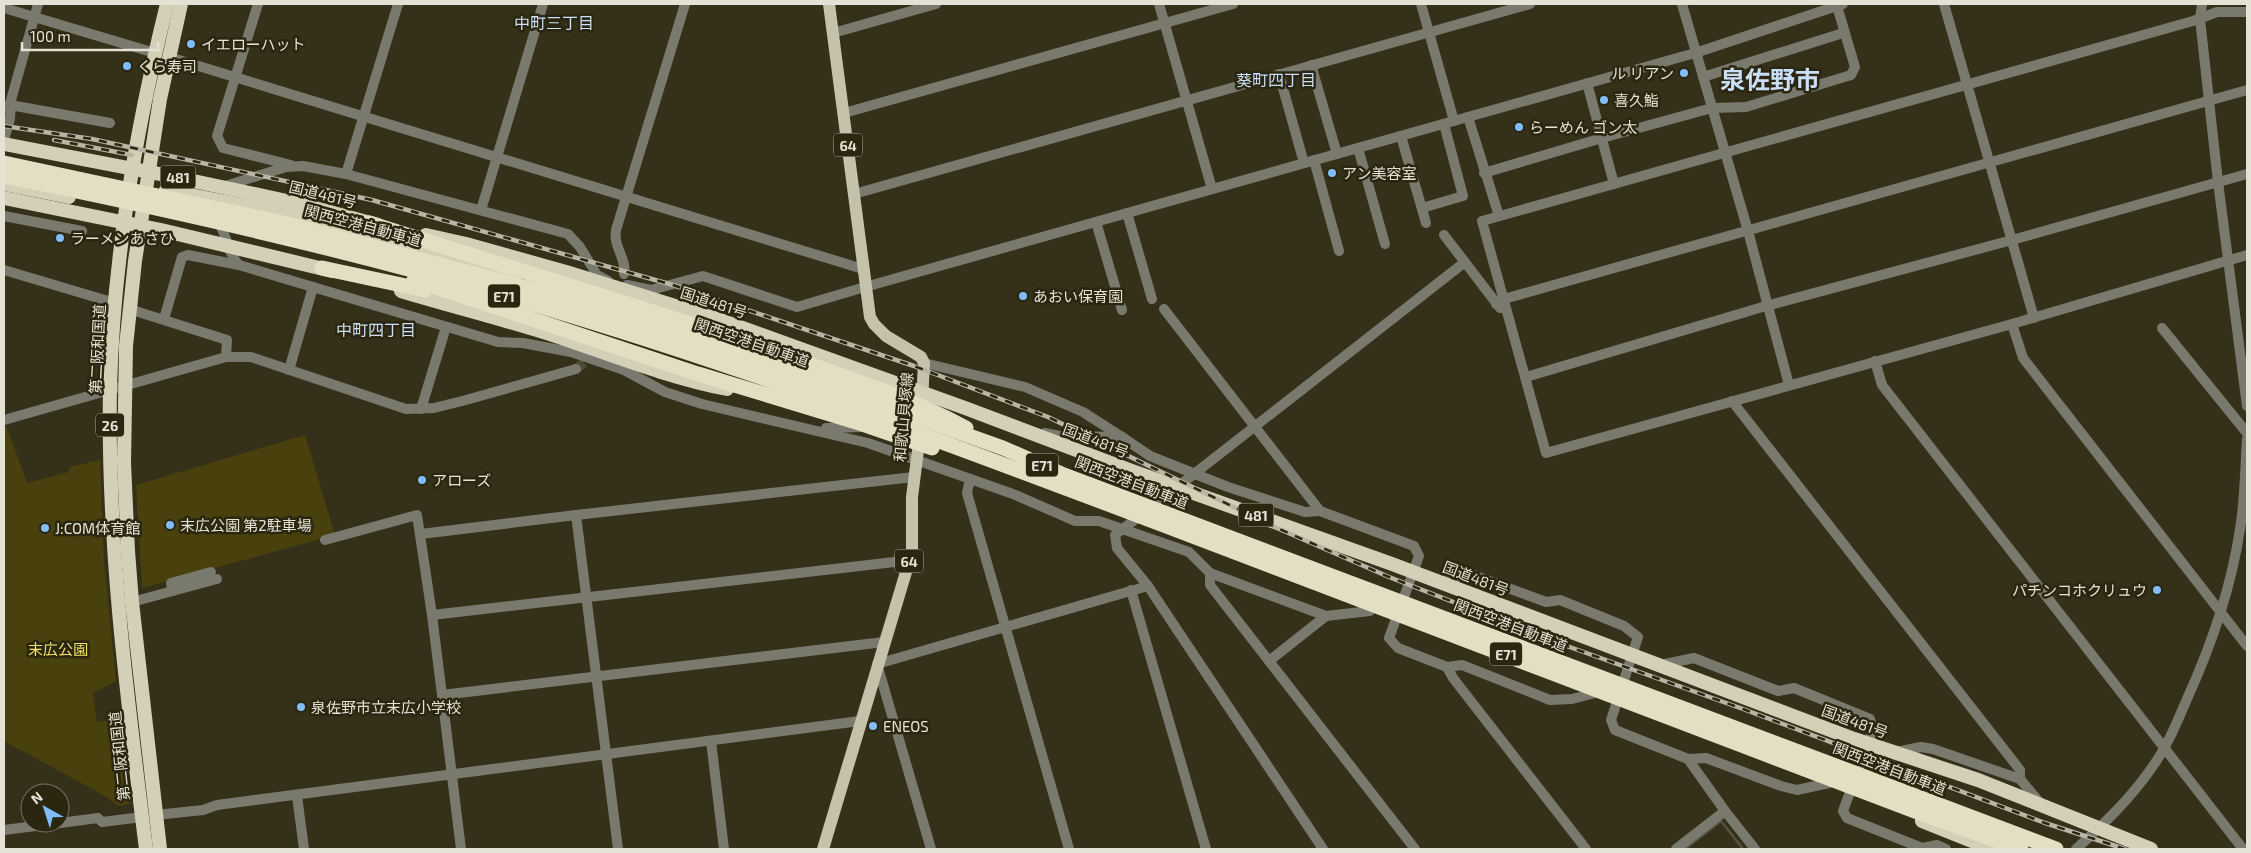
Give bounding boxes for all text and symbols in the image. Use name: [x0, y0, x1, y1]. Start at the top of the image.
district label: 中町三丁目: [514, 13, 594, 32]
scale bar: [22, 20, 159, 52]
text: 100 m: [30, 27, 71, 45]
place label: イエローハット: [201, 35, 306, 53]
marker: イエローハット: [185, 38, 197, 50]
place label: くら寿司: [137, 57, 197, 75]
marker: くら寿司: [121, 60, 133, 72]
place label: ル リアン: [1611, 64, 1674, 82]
district label: 泉佐野市: [1720, 64, 1820, 94]
marker: ル リアン: [1678, 67, 1690, 79]
district label: 葵町四丁目: [1236, 70, 1316, 89]
place label: 喜久鮨: [1614, 91, 1659, 109]
marker: 喜久鮨: [1598, 94, 1610, 106]
place label: らーめん ゴン太: [1529, 118, 1637, 136]
marker: らーめん ゴン太: [1513, 121, 1525, 133]
road number: 64: [834, 134, 862, 156]
place label: アン美容室: [1342, 164, 1416, 182]
road number: 481: [160, 166, 196, 188]
marker: アン美容室: [1326, 167, 1338, 179]
street label: 国道481号: [287, 177, 359, 211]
street label: 関西空港自動車道: [303, 201, 423, 249]
place label: ラーメンあさひ: [70, 229, 174, 247]
marker: ラーメンあさひ: [54, 232, 66, 244]
street label: 国道481号: [678, 283, 750, 321]
road number: E71: [488, 284, 520, 308]
place label: あおい保育園: [1033, 287, 1123, 305]
marker: あおい保育園: [1017, 290, 1029, 302]
street label: 第二阪和国道: [86, 304, 108, 394]
street label: 関西空港自動車道: [692, 314, 812, 370]
district label: 中町四丁目: [336, 320, 416, 339]
street label: 和歌山貝塚線: [890, 371, 916, 463]
road number: 26: [96, 414, 124, 436]
street label: 国道481号: [1060, 419, 1132, 461]
street label: 関西空港自動車道: [1073, 452, 1191, 512]
road number: E71: [1026, 454, 1058, 476]
place label: アローズ: [432, 471, 491, 489]
marker: アローズ: [416, 474, 428, 486]
road number: 481: [1238, 504, 1274, 526]
place label: 末広公園 第2駐車場: [180, 516, 312, 534]
place label: J:COM体育館: [55, 519, 140, 537]
marker: 末広公園 第2駐車場: [164, 519, 176, 531]
marker: J:COM体育館: [39, 522, 51, 534]
road number: 64: [895, 550, 923, 572]
street label: 国道481号: [1440, 557, 1512, 599]
place label: パチンコホクリュウ: [2012, 581, 2147, 599]
marker: パチンコホクリュウ: [2151, 584, 2163, 596]
street label: 関西空港自動車道: [1452, 595, 1570, 655]
park label: 末広公園: [28, 640, 88, 658]
road number: E71: [1490, 642, 1522, 666]
place label: 泉佐野市立末広小学校: [311, 698, 461, 716]
marker: 泉佐野市立末広小学校: [295, 701, 307, 713]
street label: 国道481号: [1819, 701, 1891, 741]
street label: 第二阪和国道: [105, 710, 133, 802]
place label: ENEOS: [883, 717, 929, 735]
marker: ENEOS: [867, 720, 879, 732]
street label: 関西空港自動車道: [1831, 738, 1949, 798]
north arrow: [20, 783, 70, 833]
text: N: [27, 788, 46, 807]

